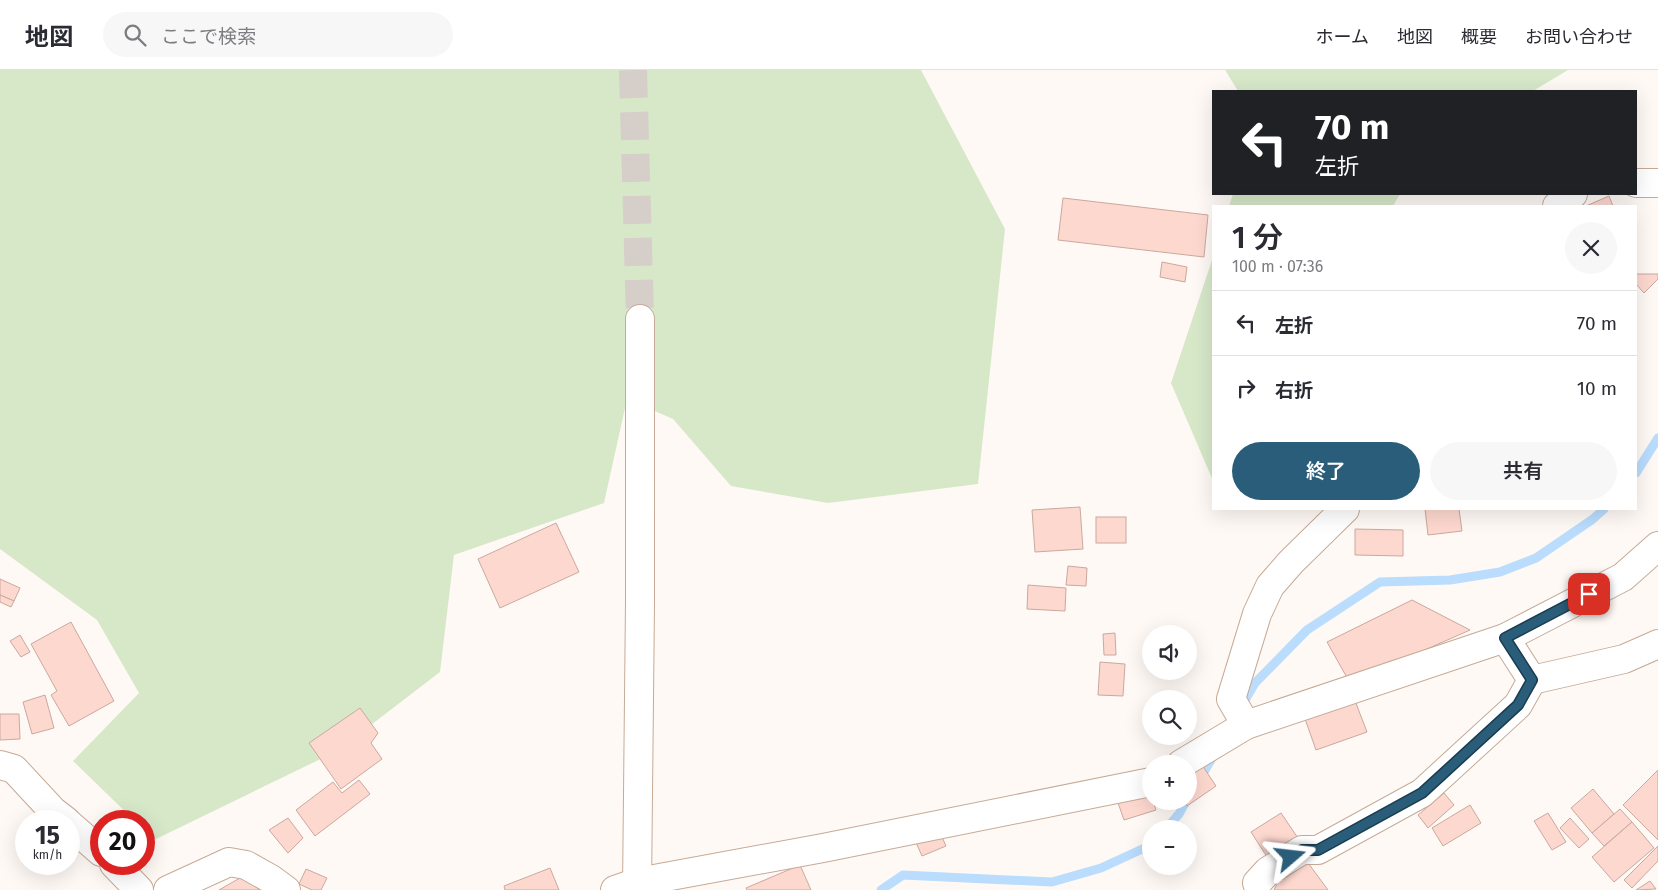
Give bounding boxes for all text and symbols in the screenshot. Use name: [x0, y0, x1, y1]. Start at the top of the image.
search box: [103, 12, 453, 57]
icon: search: [121, 21, 149, 49]
text: 地図: [25, 23, 73, 51]
text: ここで検索: [161, 25, 256, 48]
text: ホーム: [1316, 26, 1369, 48]
text: 地図: [1397, 26, 1433, 48]
text: 概要: [1461, 26, 1497, 48]
text: お問い合わせ: [1525, 26, 1633, 48]
text: 70 m: [1315, 106, 1389, 148]
icon: left: [1232, 110, 1297, 175]
text: 左折: [1315, 153, 1359, 180]
text: 1 分: [1232, 220, 1283, 256]
button: close: [1565, 222, 1617, 274]
text: 100 m · 07:36: [1232, 257, 1323, 276]
icon: left: [1232, 309, 1260, 337]
text: 70 m: [1577, 312, 1617, 335]
text: 左折: [1275, 314, 1313, 337]
icon: right: [1232, 374, 1260, 402]
text: 10 m: [1577, 377, 1617, 400]
text: 右折: [1275, 379, 1313, 402]
button: 終了: [1232, 442, 1420, 500]
button: 共有: [1430, 442, 1617, 500]
pin: [1568, 573, 1610, 615]
icon: arrive: [1575, 580, 1603, 608]
map controls: [1142, 625, 1197, 875]
button: sound: [1142, 625, 1197, 680]
button: search: [1142, 690, 1197, 745]
button: +: [1142, 755, 1197, 810]
speed limit sign: 20: [90, 810, 155, 875]
button: −: [1142, 820, 1197, 875]
text: 15: [35, 821, 60, 851]
position arrow: [1264, 830, 1316, 882]
text: km/h: [33, 848, 62, 862]

